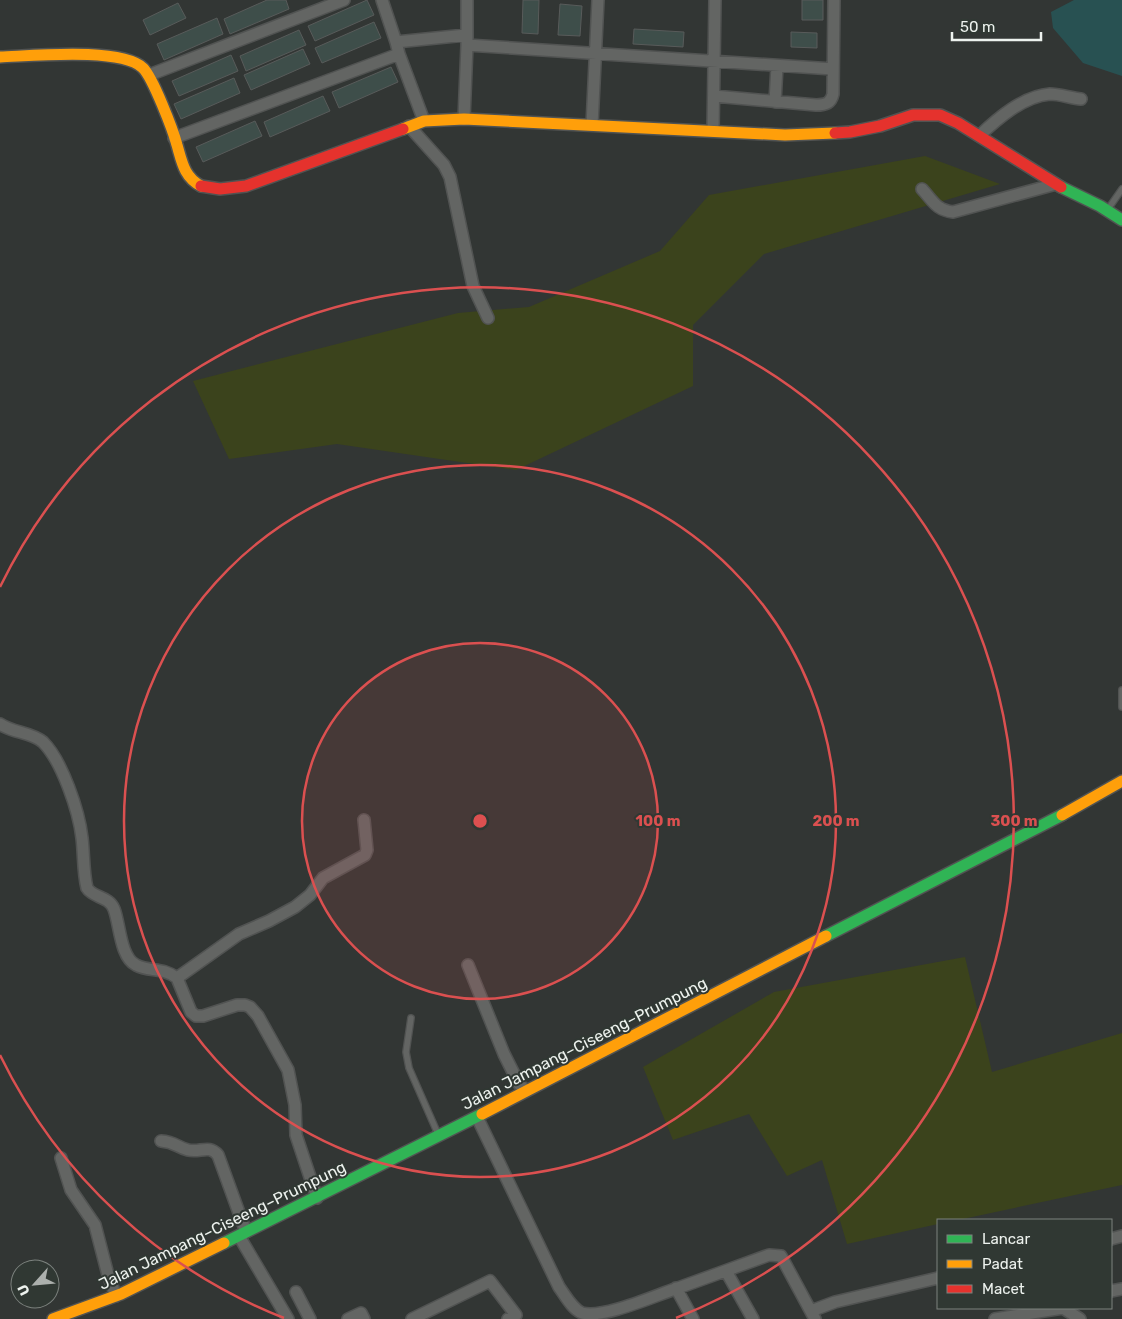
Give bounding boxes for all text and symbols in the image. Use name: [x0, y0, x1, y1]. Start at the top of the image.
scale bar: [952, 10, 1041, 42]
text: 50 m: [960, 18, 995, 36]
centre of rings: [471, 812, 489, 830]
text: 100 m: [636, 812, 680, 830]
text: 200 m: [812, 812, 860, 830]
text: 300 m: [990, 812, 1038, 830]
street label: Jalan Jampang–Ciseeng–Prumpung: [458, 973, 710, 1114]
street label: Jalan Jampang–Ciseeng–Prumpung: [95, 1157, 349, 1294]
legend: [937, 1219, 1112, 1309]
text: Lancar: [982, 1230, 1030, 1248]
text: Padat: [982, 1255, 1023, 1273]
north arrow: [10, 1259, 60, 1309]
text: Macet: [982, 1280, 1025, 1298]
text: U: [14, 1281, 34, 1298]

